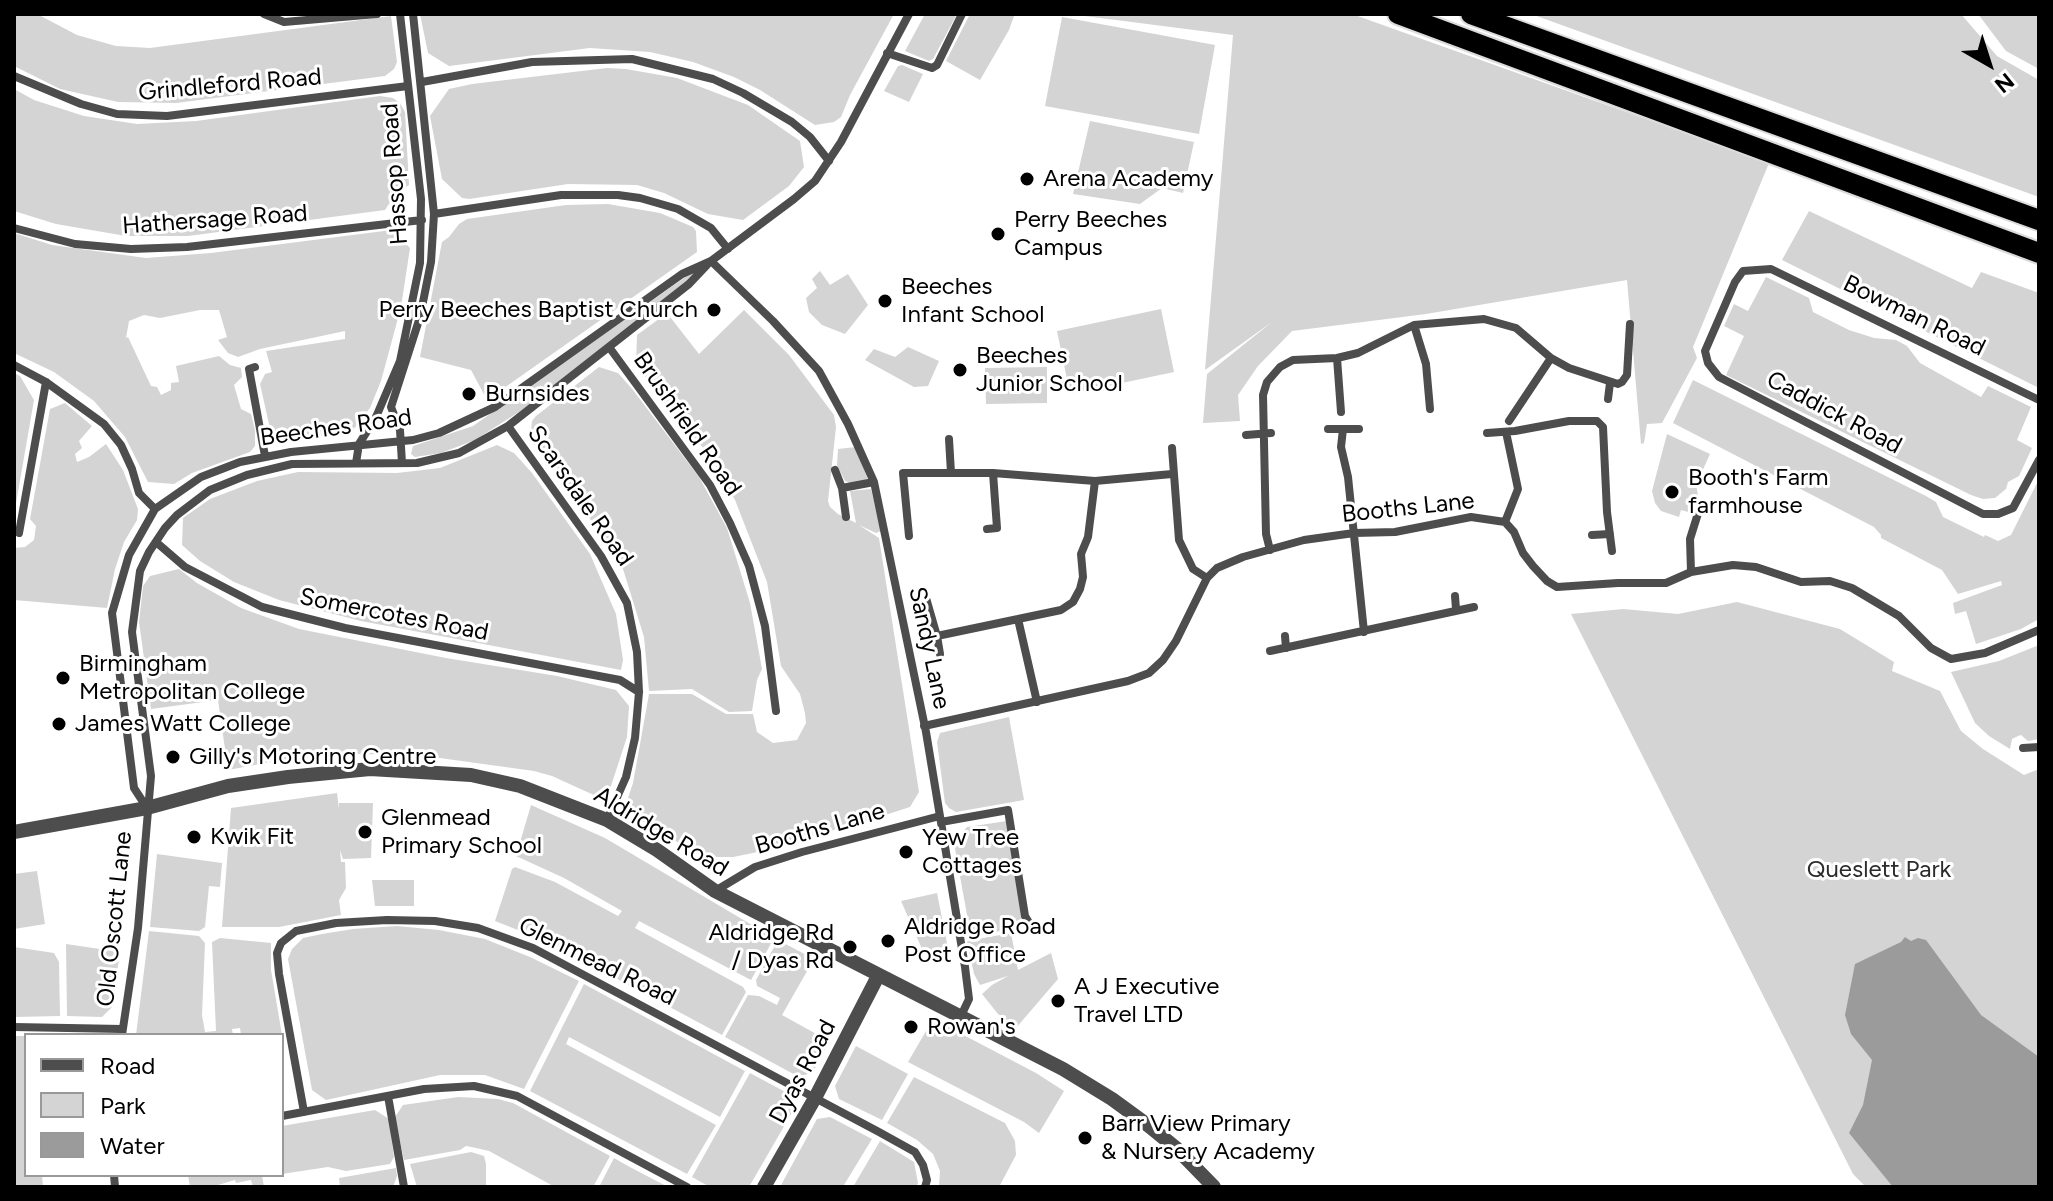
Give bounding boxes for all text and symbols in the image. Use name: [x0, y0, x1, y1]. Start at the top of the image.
north arrow: [1949, 24, 2029, 104]
street label: Grindleford Road: [137, 63, 323, 107]
text: N: [1989, 67, 2020, 99]
street label: Hassop Road: [376, 102, 414, 246]
place label: Arena Academy: [1043, 165, 1213, 193]
marker: Arena Academy: [1018, 170, 1036, 188]
street label: Hathersage Road: [121, 199, 309, 241]
place label: Perry Beeches Campus: [1014, 206, 1167, 262]
marker: Perry Beeches Campus: [989, 225, 1007, 243]
street label: Bowman Road: [1838, 269, 1990, 363]
place label: Beeches Infant School: [901, 273, 1045, 329]
marker: Beeches Infant School: [876, 292, 894, 310]
place label: Perry Beeches Baptist Church: [379, 296, 698, 324]
marker: Perry Beeches Baptist Church: [705, 301, 723, 319]
place label: Beeches Junior School: [976, 342, 1123, 398]
street label: Brushfield Road: [627, 347, 747, 501]
marker: Beeches Junior School: [951, 361, 969, 379]
street label: Caddick Road: [1761, 365, 1907, 461]
place label: Burnsides: [485, 380, 590, 408]
marker: Burnsides: [460, 385, 478, 403]
street label: Beeches Road: [258, 403, 414, 453]
street label: Scarsdale Road: [521, 420, 639, 572]
place label: Booth's Farm farmhouse: [1688, 464, 1829, 520]
marker: Booth's Farm farmhouse: [1663, 483, 1681, 501]
street label: Booths Lane: [1340, 487, 1476, 529]
street label: Somercotes Road: [297, 583, 491, 647]
street label: Sandy Lane: [902, 584, 956, 712]
place label: Birmingham Metropolitan College: [79, 650, 305, 706]
marker: Birmingham Metropolitan College: [54, 669, 72, 687]
place label: James Watt College: [75, 710, 291, 738]
marker: James Watt College: [50, 715, 68, 733]
place label: Gilly's Motoring Centre: [189, 743, 436, 771]
marker: Gilly's Motoring Centre: [164, 748, 182, 766]
street label: Aldridge Road: [589, 781, 733, 883]
street label: Booths Lane: [752, 797, 888, 861]
place label: Glenmead Primary School: [381, 804, 542, 860]
place label: Kwik Fit: [210, 823, 294, 851]
marker: Glenmead Primary School: [356, 823, 374, 841]
place label: Yew Tree Cottages: [922, 824, 1022, 880]
marker: Kwik Fit: [185, 828, 203, 846]
street label: Old Oscott Lane: [91, 830, 139, 1008]
marker: Yew Tree Cottages: [897, 843, 915, 861]
park label: Queslett Park: [1807, 856, 1951, 884]
street label: Glenmead Road: [514, 912, 680, 1012]
place label: Aldridge Road Post Office: [904, 913, 1056, 969]
place label: Aldridge Rd / Dyas Rd: [708, 919, 834, 975]
marker: Aldridge Road Post Office: [879, 932, 897, 950]
marker: Aldridge Rd / Dyas Rd: [841, 938, 859, 956]
place label: A J Executive Travel LTD: [1074, 973, 1219, 1029]
marker: A J Executive Travel LTD: [1049, 992, 1067, 1010]
place label: Rowan's: [927, 1013, 1016, 1041]
street label: Dyas Road: [764, 1015, 842, 1129]
marker: Rowan's: [902, 1018, 920, 1036]
legend: [24, 1033, 284, 1177]
text: Road: [100, 1051, 155, 1080]
text: Park: [100, 1091, 146, 1120]
place label: Barr View Primary & Nursery Academy: [1101, 1110, 1315, 1166]
marker: Barr View Primary & Nursery Academy: [1076, 1129, 1094, 1147]
text: Water: [100, 1131, 165, 1160]

